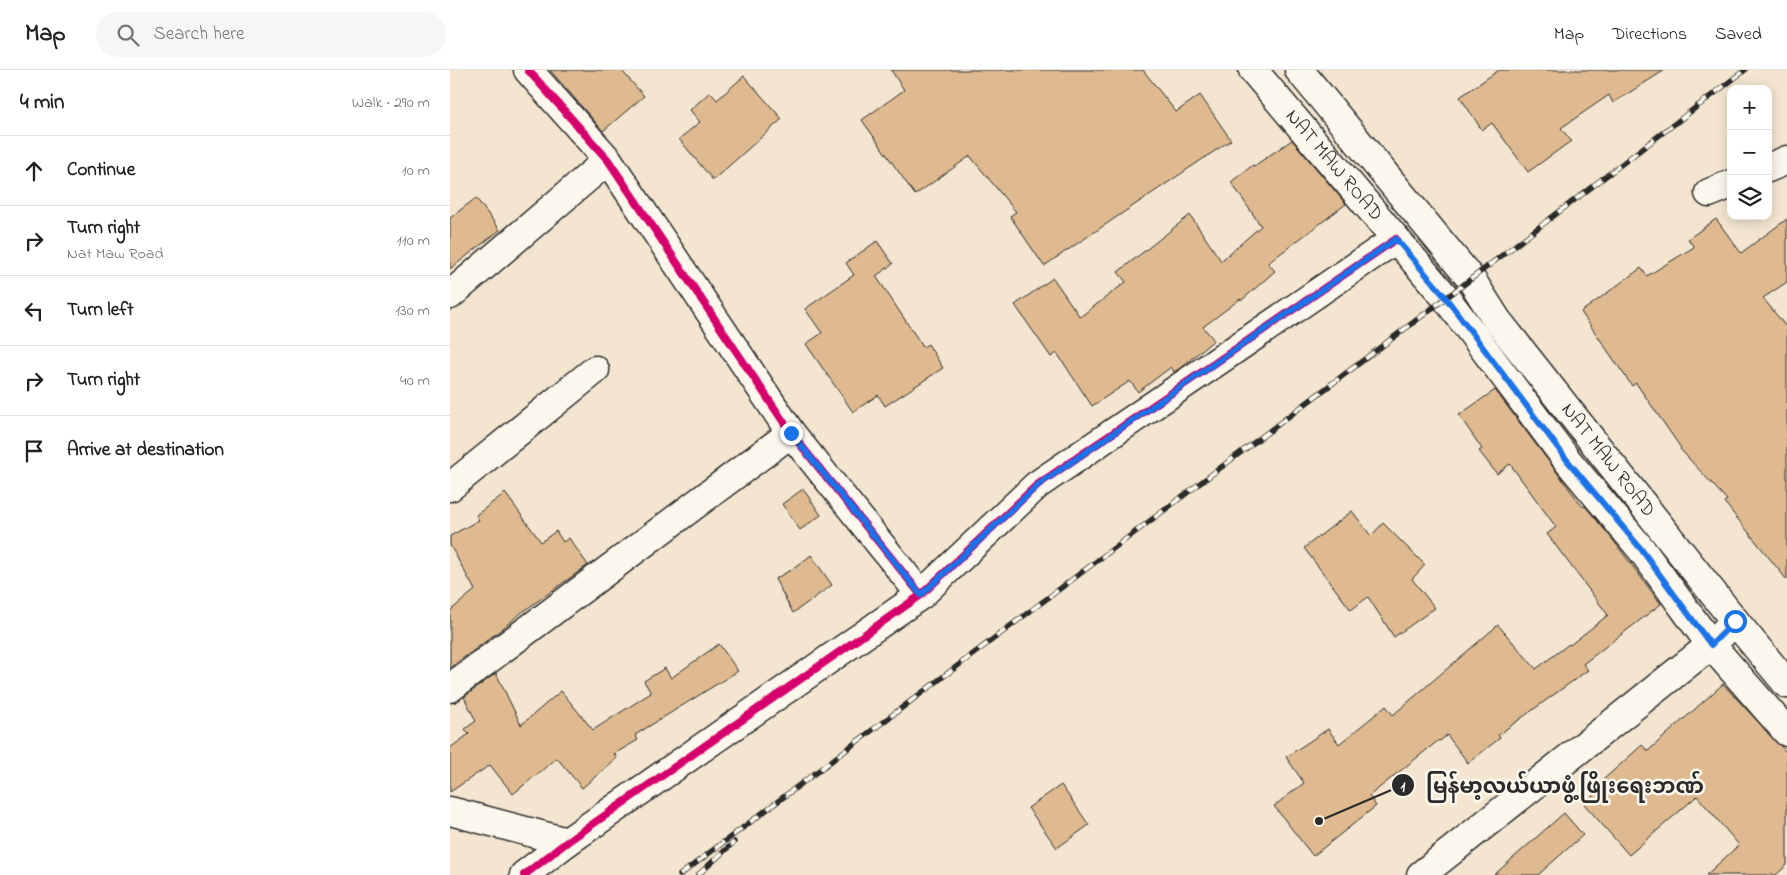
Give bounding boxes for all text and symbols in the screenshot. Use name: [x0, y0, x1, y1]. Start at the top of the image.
search box: [96, 12, 446, 57]
text: Map: [25, 17, 66, 52]
icon: search: [114, 21, 142, 49]
text: Search here: [154, 21, 245, 48]
text: Map: [1554, 22, 1584, 48]
text: Directions: [1612, 22, 1687, 48]
text: Saved: [1715, 22, 1762, 48]
map controls: [1727, 85, 1772, 220]
button: +: [1727, 85, 1772, 130]
text: 4 min: [20, 88, 64, 118]
text: Walk · 290 m: [352, 91, 430, 115]
street label: NAT MAW ROAD: [1278, 103, 1390, 228]
button: −: [1727, 130, 1772, 175]
icon: ahead: [20, 157, 48, 185]
text: Continue: [67, 157, 135, 184]
text: 10 m: [402, 159, 430, 183]
button: layers: [1727, 175, 1772, 220]
text: Turn right: [67, 215, 140, 242]
icon: right: [20, 227, 48, 255]
text: 110 m: [396, 229, 430, 253]
text: Nat Maw Road: [67, 242, 163, 266]
icon: left: [20, 297, 48, 325]
text: Turn left: [67, 297, 134, 324]
text: 130 m: [395, 299, 430, 323]
icon: right: [20, 367, 48, 395]
text: Turn right: [67, 367, 140, 394]
text: 40 m: [400, 369, 430, 393]
street label: NAT MAW ROAD: [1553, 397, 1662, 524]
route end: [780, 422, 803, 445]
icon: arrive: [20, 437, 48, 465]
text: Arrive at destination: [67, 437, 224, 464]
route start: [1724, 610, 1747, 633]
callout: မြန်မာ့လယ်ယာဖွံ့ဖြိုးရေးဘဏ်: [1391, 767, 1714, 803]
text: မြန်မာ့လယ်ယာဖွံ့ဖြိုးရေးဘဏ်: [1426, 770, 1704, 803]
text: 1: [1401, 776, 1406, 798]

